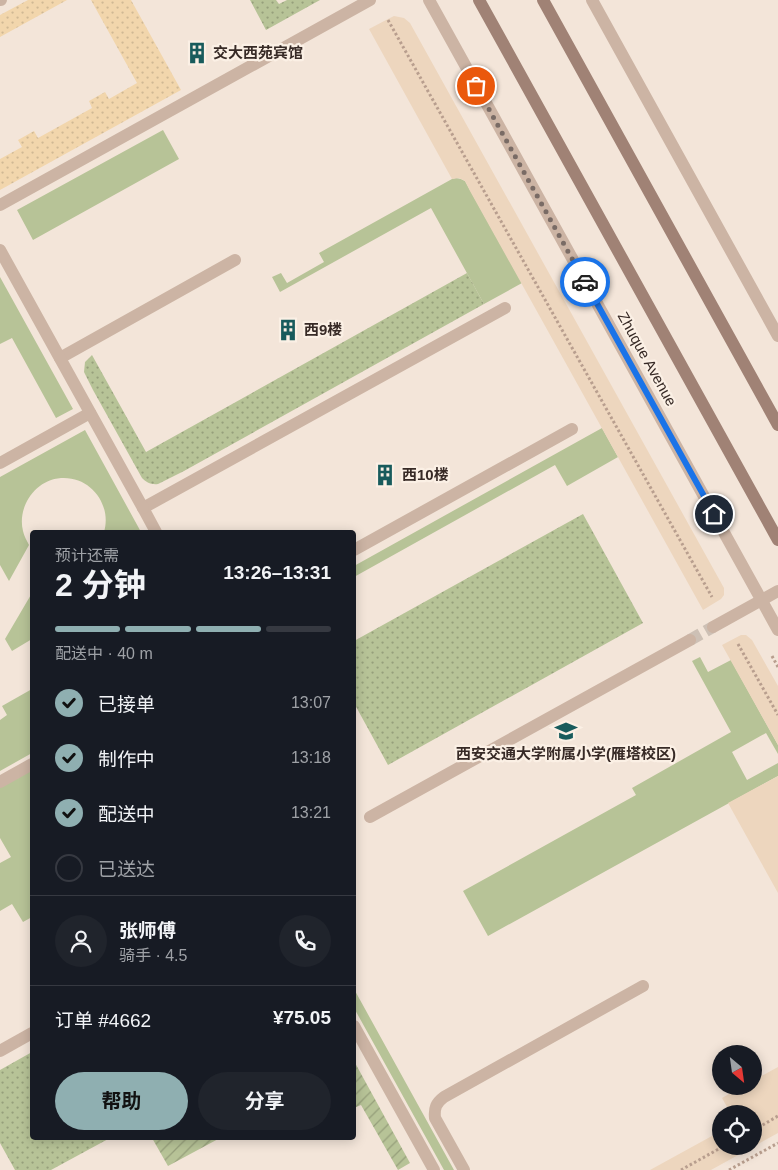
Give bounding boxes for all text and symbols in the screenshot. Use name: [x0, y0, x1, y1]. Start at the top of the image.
building icon: 交大西苑宾馆: [184, 40, 210, 66]
place label: 交大西苑宾馆: [213, 44, 303, 61]
pin: [455, 65, 497, 107]
icon: bag: [462, 72, 490, 100]
courier: [560, 257, 610, 307]
icon: car: [571, 268, 599, 296]
street label: Zhuque Avenue: [615, 309, 680, 409]
building icon: 西9楼: [275, 317, 301, 343]
place label: 西9楼: [304, 321, 342, 338]
building icon: 西10楼: [372, 462, 398, 488]
place label: 西10楼: [402, 466, 449, 483]
pin: [693, 493, 735, 535]
icon: home: [700, 500, 728, 528]
text: 预计还需: [55, 547, 119, 564]
text: 13:26–13:31: [223, 562, 331, 583]
text: 2 分钟: [55, 567, 146, 603]
text: 配送中 · 40 m: [55, 645, 153, 662]
icon: check: [55, 689, 83, 717]
text: 已接单: [98, 694, 155, 715]
text: 13:07: [291, 694, 331, 711]
school or university icon: 西安交通大学附属小学(雁塔校区): [553, 718, 579, 744]
icon: check: [55, 744, 83, 772]
place label: 西安交通大学附属小学(雁塔校区): [456, 745, 676, 762]
text: 制作中: [98, 749, 155, 770]
text: 13:18: [291, 749, 331, 766]
icon: check: [55, 799, 83, 827]
text: 配送中: [98, 804, 155, 825]
text: 13:21: [291, 804, 331, 821]
text: 已送达: [98, 859, 155, 880]
button: person: [55, 915, 107, 967]
button: phone: [279, 915, 331, 967]
text: 张师傅: [119, 920, 176, 941]
text: 骑手 · 4.5: [119, 947, 187, 964]
text: ¥75.05: [273, 1007, 331, 1028]
text: 订单 #4662: [55, 1010, 151, 1031]
north arrow: [712, 1045, 762, 1095]
map controls: [712, 1045, 762, 1155]
button: 帮助: [55, 1072, 188, 1130]
button: 分享: [198, 1072, 331, 1130]
button: locate: [712, 1105, 762, 1155]

